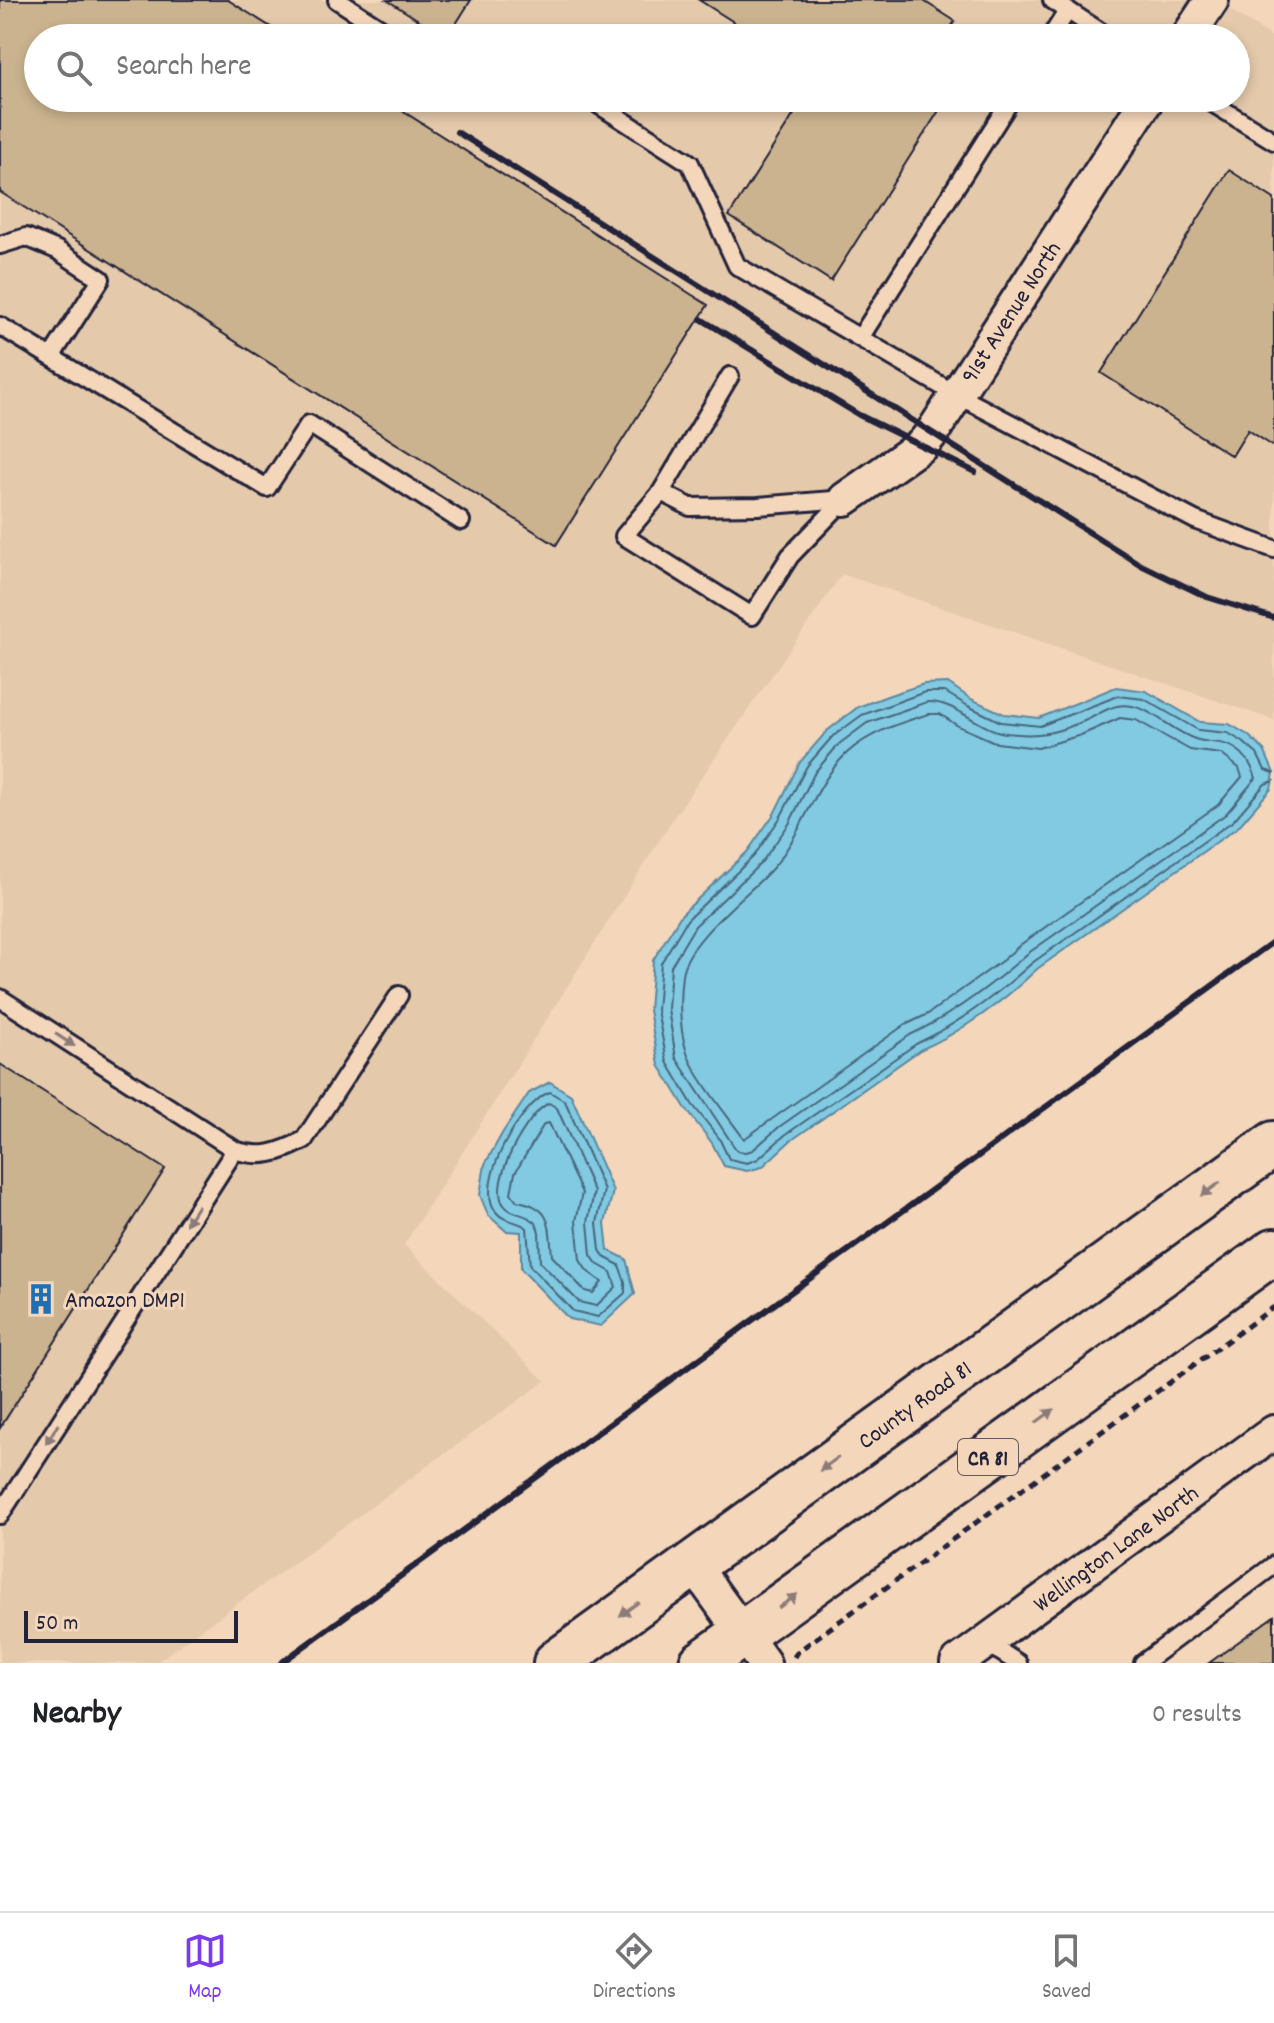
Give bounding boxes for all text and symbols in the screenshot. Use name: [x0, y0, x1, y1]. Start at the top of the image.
search box: [24, 24, 1250, 112]
icon: search: [52, 46, 96, 90]
text: Search here: [116, 47, 252, 90]
street label: 91st Avenue North: [954, 236, 1071, 391]
one-way arrow: [55, 1033, 76, 1048]
one-way arrow: [1200, 1181, 1221, 1196]
one-way arrow: [185, 1205, 200, 1226]
building icon: Amazon DMP1: [24, 1282, 58, 1316]
place label: Amazon DMP1: [65, 1285, 185, 1319]
street label: County Road 81: [852, 1354, 980, 1459]
one-way arrow: [1034, 1409, 1055, 1424]
one-way arrow: [45, 1423, 59, 1445]
road number: CR 81: [958, 1439, 1018, 1475]
one-way arrow: [819, 1456, 840, 1472]
street label: Wellington Lane North: [1027, 1478, 1207, 1622]
one-way arrow: [778, 1594, 799, 1609]
one-way arrow: [619, 1601, 640, 1617]
scale bar: [24, 1607, 238, 1643]
text: 50 m: [36, 1609, 78, 1640]
text: Nearby: [32, 1691, 121, 1740]
text: 0 results: [1152, 1697, 1242, 1734]
tab: Map: [183, 1929, 227, 2008]
tab: Directions: [593, 1929, 676, 2008]
tab: Saved: [1042, 1929, 1091, 2008]

